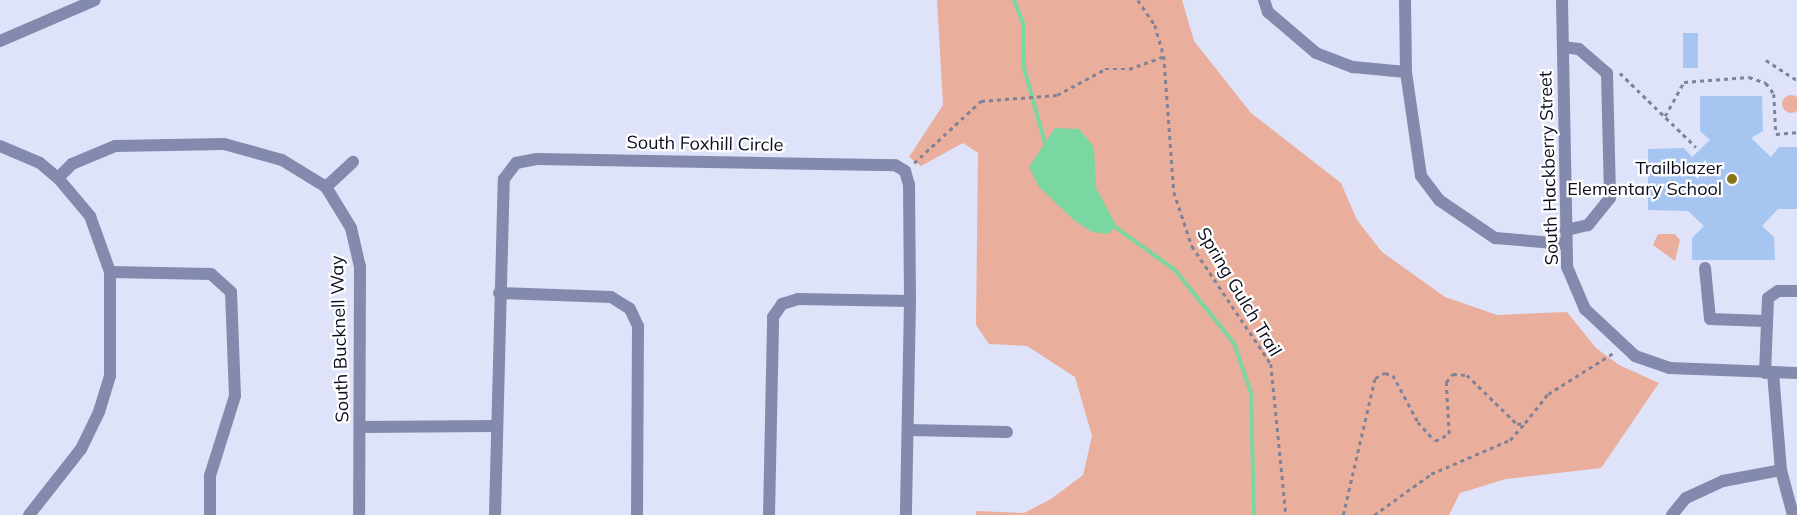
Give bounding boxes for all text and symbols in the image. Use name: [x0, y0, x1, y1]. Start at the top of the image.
street label: South Hackberry Street: [1535, 70, 1563, 266]
street label: South Foxhill Circle: [626, 132, 784, 156]
place label: Trailblazer Elementary School: [1567, 158, 1722, 200]
marker: Trailblazer Elementary School: [1726, 173, 1738, 185]
street label: Spring Gulch Trail: [1192, 224, 1286, 360]
street label: South Bucknell Way: [326, 255, 354, 423]

